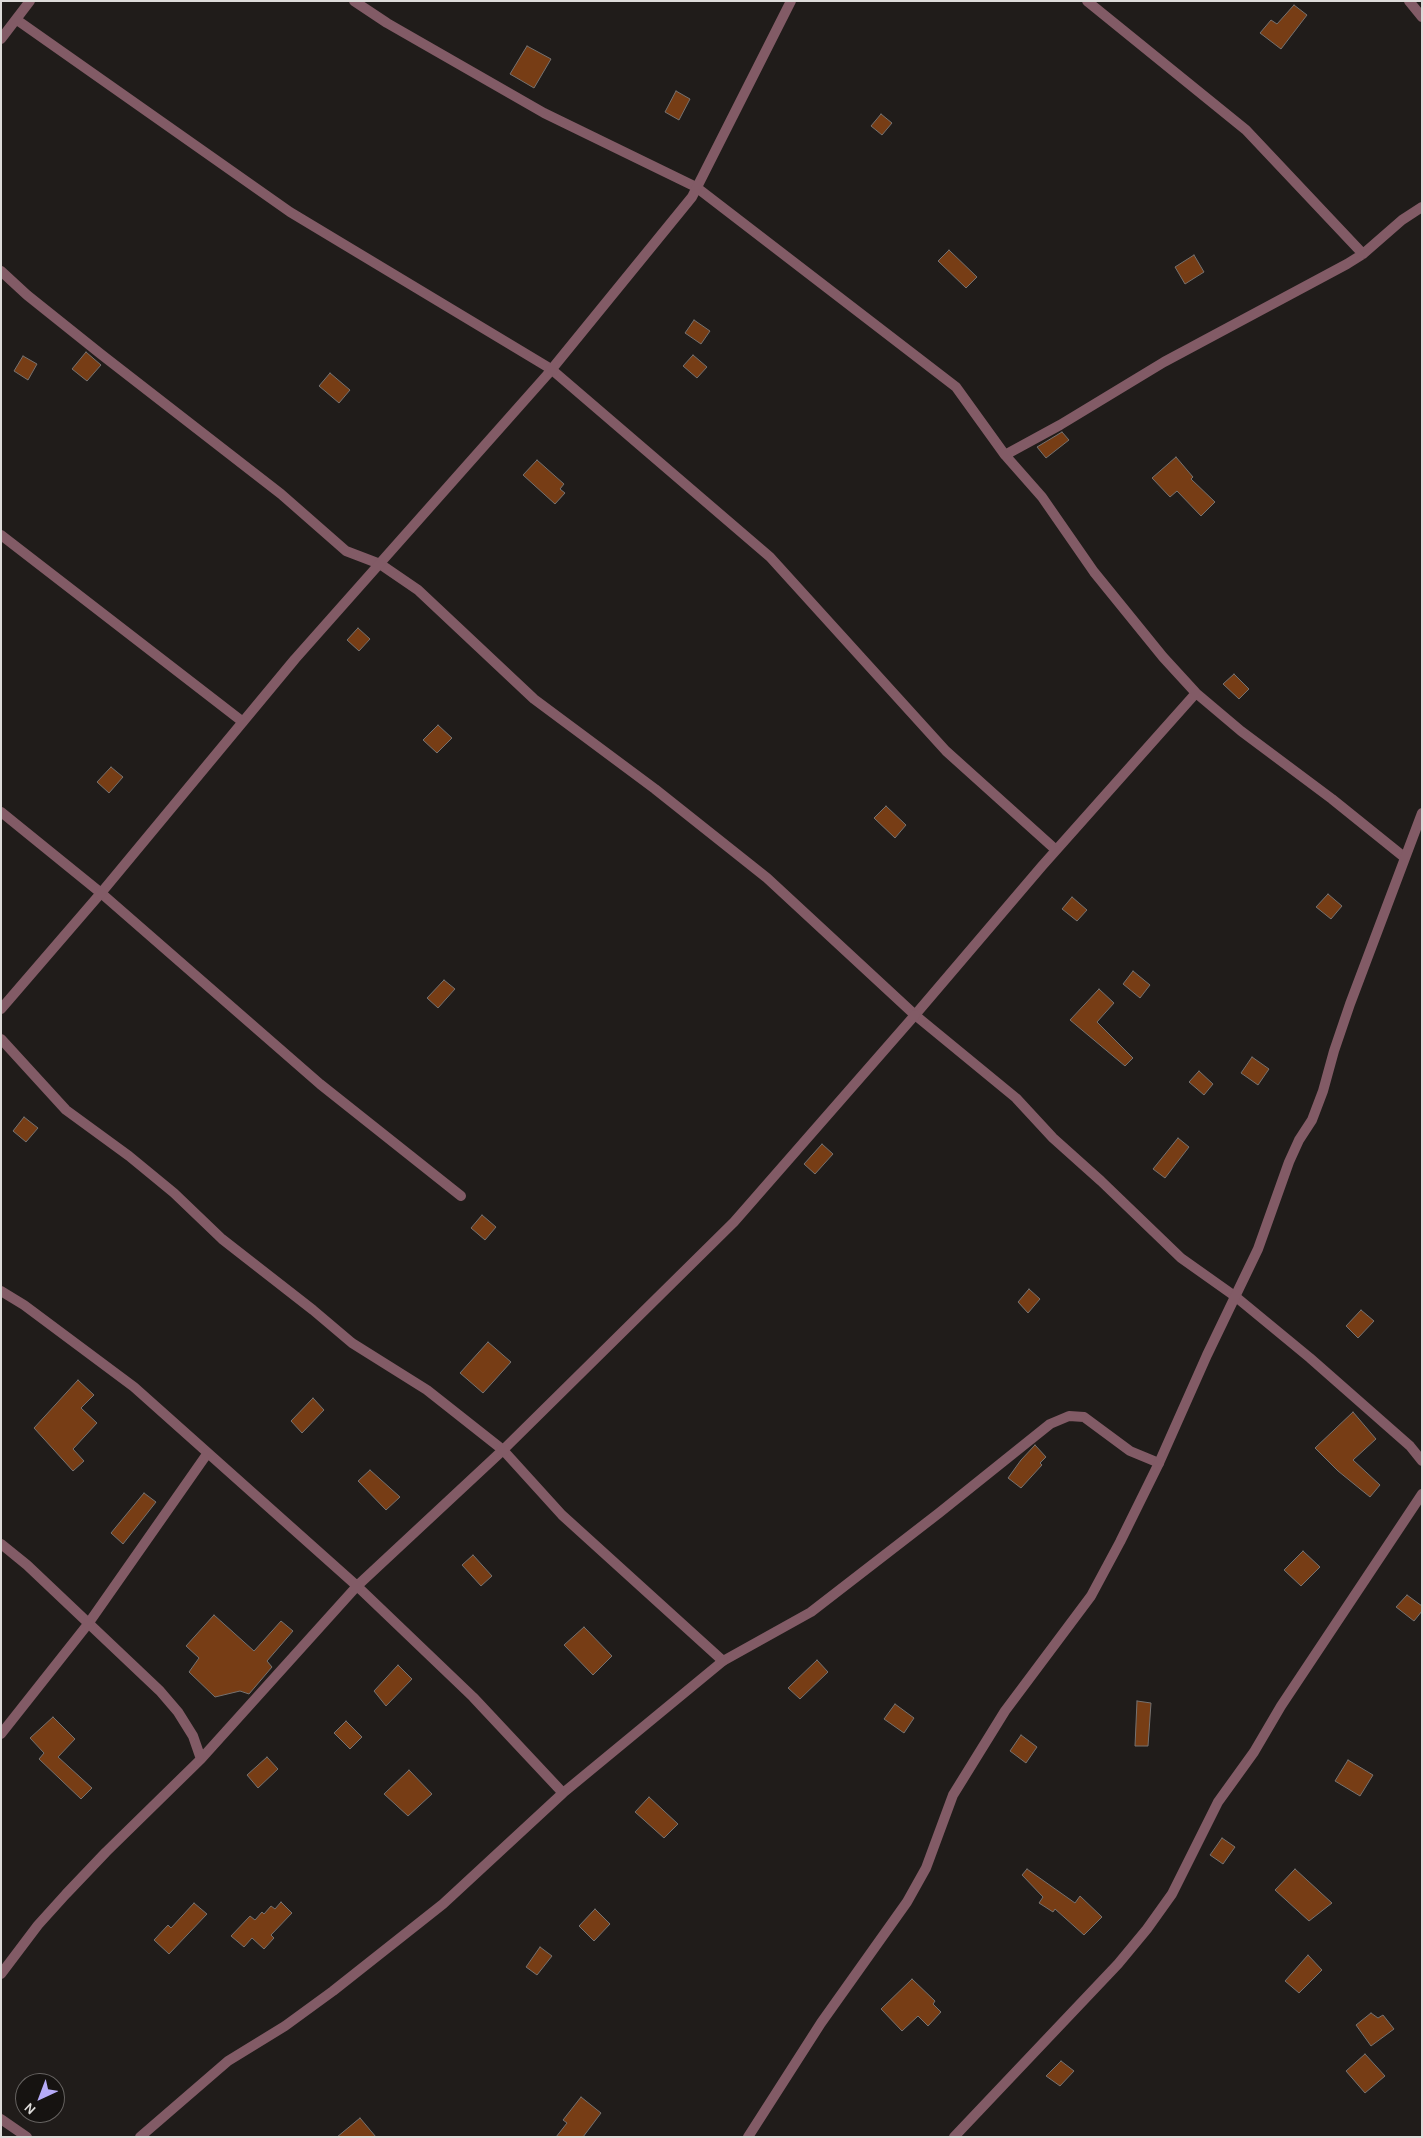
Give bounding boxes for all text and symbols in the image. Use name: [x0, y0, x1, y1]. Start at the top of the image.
north arrow: [15, 2073, 65, 2123]
text: N: [21, 2099, 40, 2118]

